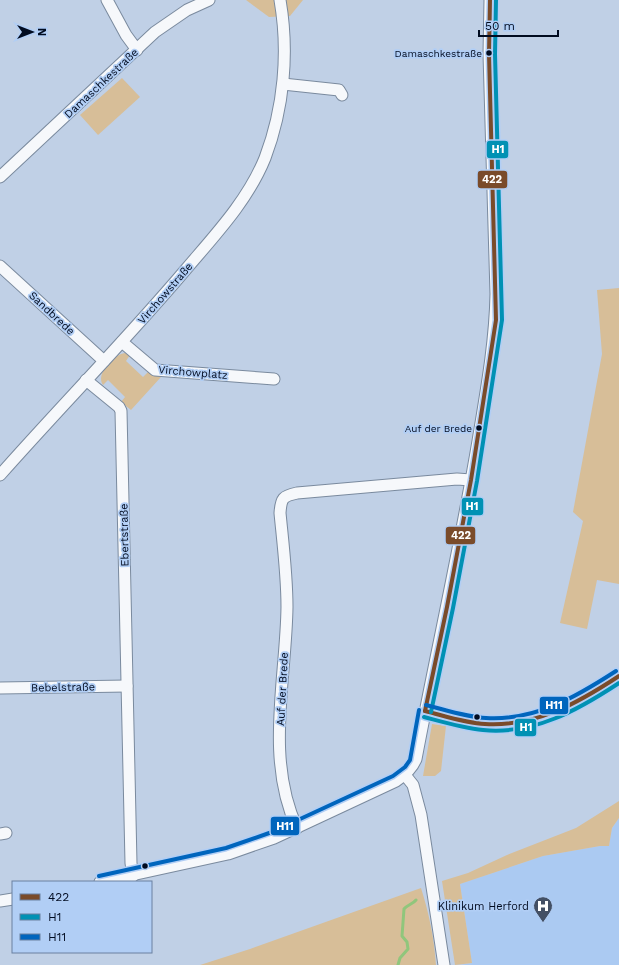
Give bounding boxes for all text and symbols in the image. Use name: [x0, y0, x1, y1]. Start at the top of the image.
north arrow: [12, 12, 52, 52]
scale bar: [479, 12, 558, 38]
text: 50 m: [485, 19, 515, 33]
text: N: [35, 28, 48, 36]
street label: Damaschkestraße: [62, 46, 141, 121]
place label: Damaschkestraße: [395, 48, 482, 59]
marker: Damaschkestraße: [484, 48, 494, 58]
line badge: H1: [486, 140, 509, 159]
text: H1: [492, 143, 504, 156]
line badge: 422: [477, 170, 508, 189]
text: 422: [482, 173, 502, 186]
street label: Virchowstraße: [135, 260, 196, 327]
street label: Sandbrede: [26, 289, 77, 338]
street label: Virchowplatz: [158, 363, 228, 382]
place label: Auf der Brede: [405, 423, 472, 434]
marker: Auf der Brede: [474, 423, 484, 433]
line badge: H1: [461, 497, 484, 516]
text: H1: [466, 500, 478, 513]
street label: Ebertstraße: [117, 503, 132, 567]
line badge: 422: [445, 526, 476, 545]
text: 422: [451, 529, 471, 542]
street label: Auf der Brede: [274, 652, 291, 726]
street label: Bebelstraße: [31, 680, 95, 695]
line badge: H11: [539, 696, 569, 715]
text: H11: [545, 699, 563, 712]
unlabelled marker: [472, 712, 482, 722]
line badge: H1: [514, 718, 537, 737]
text: H1: [520, 721, 532, 734]
line badge: H11: [270, 816, 300, 836]
text: H11: [276, 820, 294, 833]
unlabelled marker: [140, 861, 150, 871]
legend: [12, 881, 152, 953]
text: 422: [48, 890, 69, 904]
hospital icon: Klinikum Herford: [532, 895, 554, 923]
place label: Klinikum Herford: [438, 900, 529, 913]
text: H1: [48, 910, 62, 924]
text: H11: [48, 930, 66, 944]

